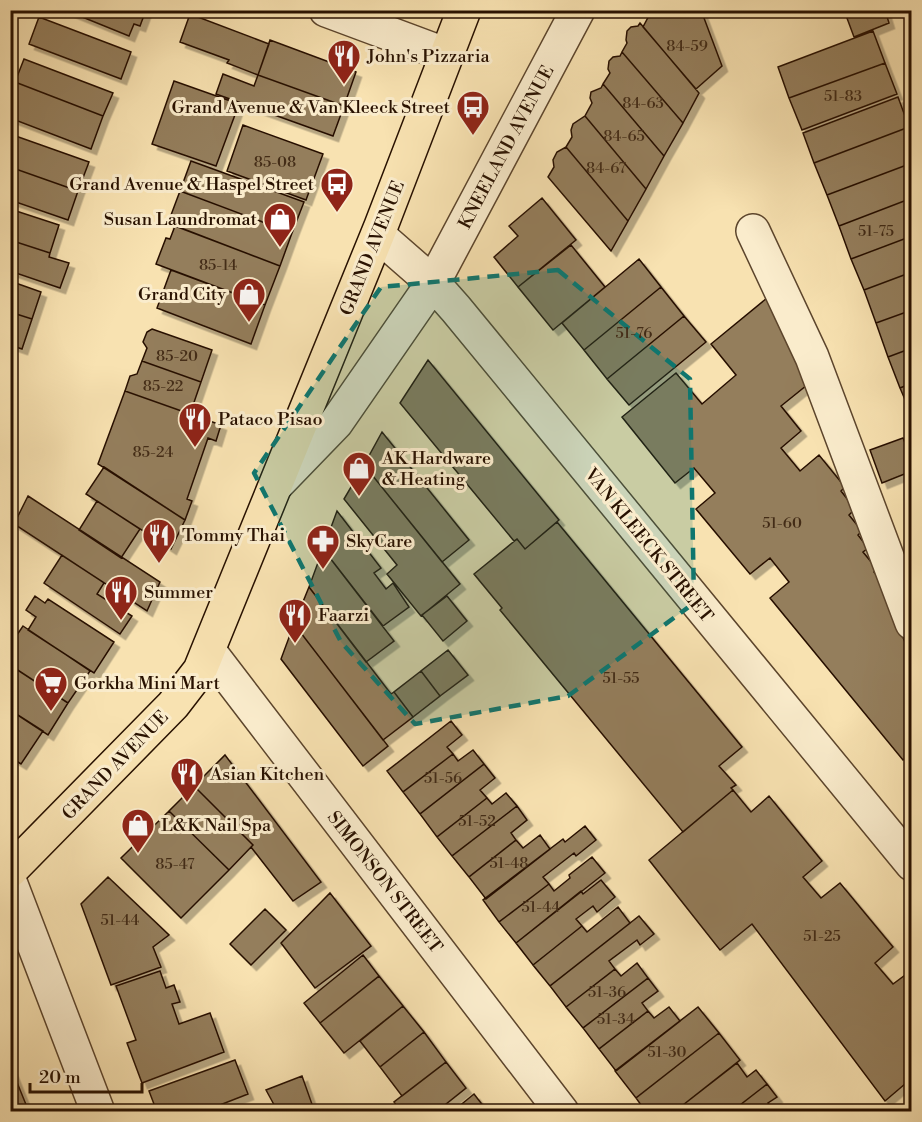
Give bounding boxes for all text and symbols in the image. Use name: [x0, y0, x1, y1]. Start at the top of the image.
house number: 84-59: [666, 37, 708, 56]
restaurant icon: John's Pizzaria: [326, 38, 362, 85]
place label: John's Pizzaria: [366, 45, 491, 68]
street label: KNEELAND AVENUE: [454, 61, 559, 233]
house number: 51-83: [824, 87, 862, 106]
bus stop icon: Grand Avenue & Van Kleeck Street: [455, 89, 491, 136]
house number: 84-63: [622, 94, 664, 113]
place label: Grand Avenue & Van Kleeck Street: [172, 96, 451, 119]
house number: 84-65: [603, 127, 645, 146]
house number: 85-08: [254, 153, 296, 172]
house number: 84-67: [586, 159, 627, 178]
bus stop icon: Grand Avenue & Haspel Street: [319, 166, 355, 213]
place label: Grand Avenue & Haspel Street: [69, 173, 315, 196]
street label: GRAND AVENUE: [335, 177, 410, 319]
shop icon: Susan Laundromat: [262, 201, 298, 248]
place label: Susan Laundromat: [104, 208, 258, 231]
house number: 51-75: [858, 222, 894, 241]
house number: 85-14: [199, 256, 237, 275]
shop icon: Grand City: [231, 276, 267, 323]
place label: Grand City: [138, 283, 226, 306]
house number: 51-76: [616, 324, 652, 343]
house number: 85-20: [156, 347, 198, 366]
house number: 85-22: [143, 377, 183, 396]
restaurant icon: Pataco Pisao: [177, 401, 213, 448]
place label: Pataco Pisao: [218, 408, 323, 431]
house number: 85-24: [133, 443, 174, 462]
place label: AK Hardware & Heating: [381, 447, 491, 491]
shop icon: AK Hardware & Heating: [341, 450, 377, 497]
street label: VAN KLEECK STREET: [579, 463, 718, 627]
house number: 51-60: [762, 514, 802, 533]
restaurant icon: Tommy Thai: [141, 517, 177, 564]
pharmacy icon: SkyCare: [305, 523, 341, 570]
place label: Tommy Thai: [182, 524, 285, 547]
place label: SkyCare: [346, 530, 412, 553]
restaurant icon: Summer: [103, 574, 139, 621]
place label: Summer: [144, 581, 213, 604]
restaurant icon: Faarzi: [277, 597, 313, 644]
place label: Faarzi: [318, 604, 369, 627]
supermarket icon: Gorkha Mini Mart: [33, 665, 69, 712]
house number: 51-55: [602, 669, 640, 688]
place label: Gorkha Mini Mart: [74, 672, 220, 695]
street label: GRAND AVENUE: [57, 706, 174, 825]
restaurant icon: Asian Kitchen: [169, 756, 205, 803]
place label: Asian Kitchen: [209, 763, 324, 786]
house number: 51-56: [424, 769, 462, 788]
shop icon: L&K Nail Spa: [120, 807, 156, 854]
street label: SIMONSON STREET: [322, 807, 447, 958]
house number: 51-52: [458, 812, 496, 831]
place label: L&K Nail Spa: [161, 814, 272, 837]
house number: 51-48: [490, 854, 528, 873]
house number: 85-47: [155, 855, 195, 874]
house number: 51-44: [522, 898, 560, 917]
house number: 51-44: [101, 911, 139, 930]
house number: 51-25: [803, 927, 841, 946]
house number: 51-36: [588, 983, 626, 1002]
house number: 51-34: [597, 1010, 635, 1029]
house number: 51-30: [648, 1043, 686, 1062]
scale bar: [30, 1056, 142, 1094]
text: 20 m: [39, 1066, 81, 1089]

